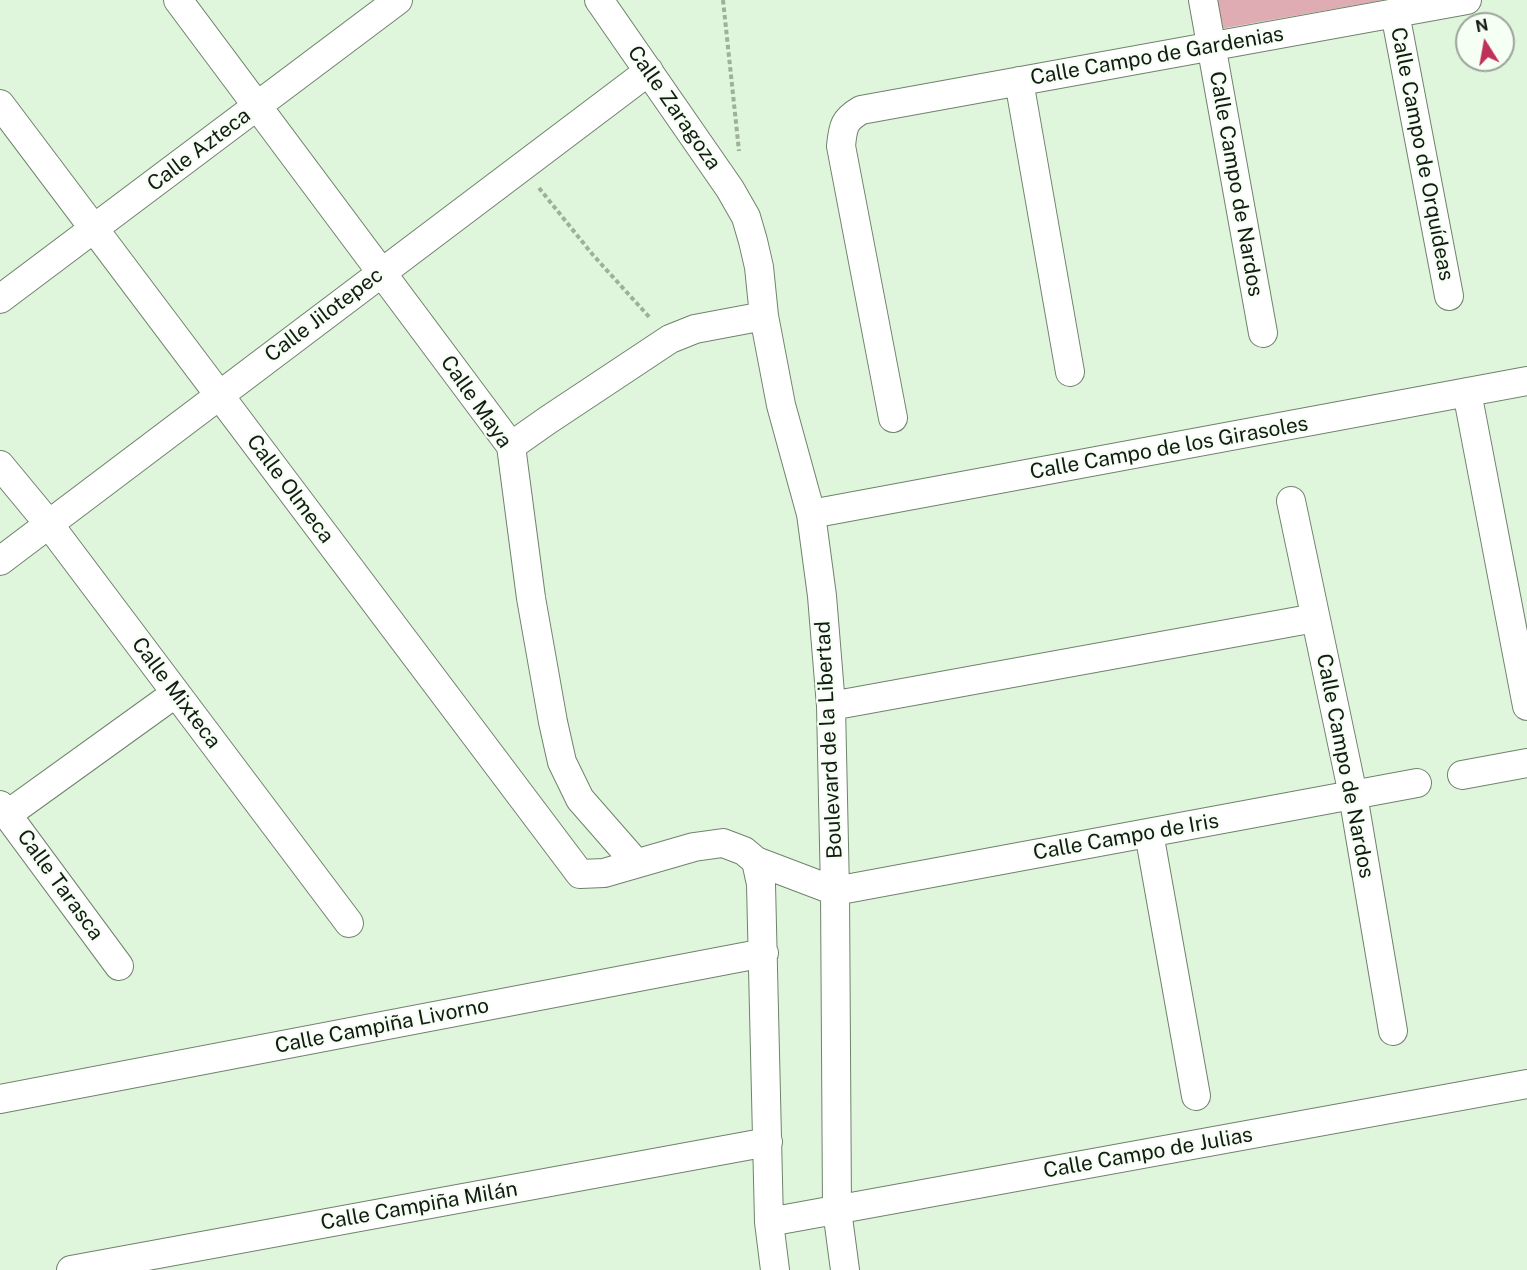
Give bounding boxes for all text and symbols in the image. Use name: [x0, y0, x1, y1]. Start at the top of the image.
north arrow: [1455, 12, 1515, 72]
text: N: [1474, 15, 1490, 36]
street label: Calle Campo de Gardenias: [1028, 21, 1286, 91]
street label: Calle Campo de Orquídeas: [1385, 25, 1459, 283]
street label: Calle Zaragoza: [622, 41, 726, 175]
street label: Calle Campo de Nardos: [1204, 69, 1268, 299]
street label: Calle Azteca: [142, 103, 256, 197]
street label: Calle Jilotepec: [260, 262, 388, 368]
street label: Calle Maya: [435, 351, 517, 453]
street label: Calle Campo de los Girasoles: [1028, 411, 1310, 485]
street label: Calle Olmeca: [241, 430, 339, 548]
street label: Boulevard de la Libertad: [810, 621, 848, 859]
street label: Calle Mixteca: [126, 632, 226, 754]
street label: Calle Campo de Nardos: [1311, 652, 1379, 880]
street label: Calle Campo de Iris: [1031, 808, 1221, 866]
street label: Calle Tarasca: [11, 825, 109, 945]
street label: Calle Campiña Livorno: [273, 993, 491, 1059]
street label: Calle Campo de Julias: [1041, 1122, 1255, 1184]
street label: Calle Campiña Milán: [319, 1176, 519, 1236]

